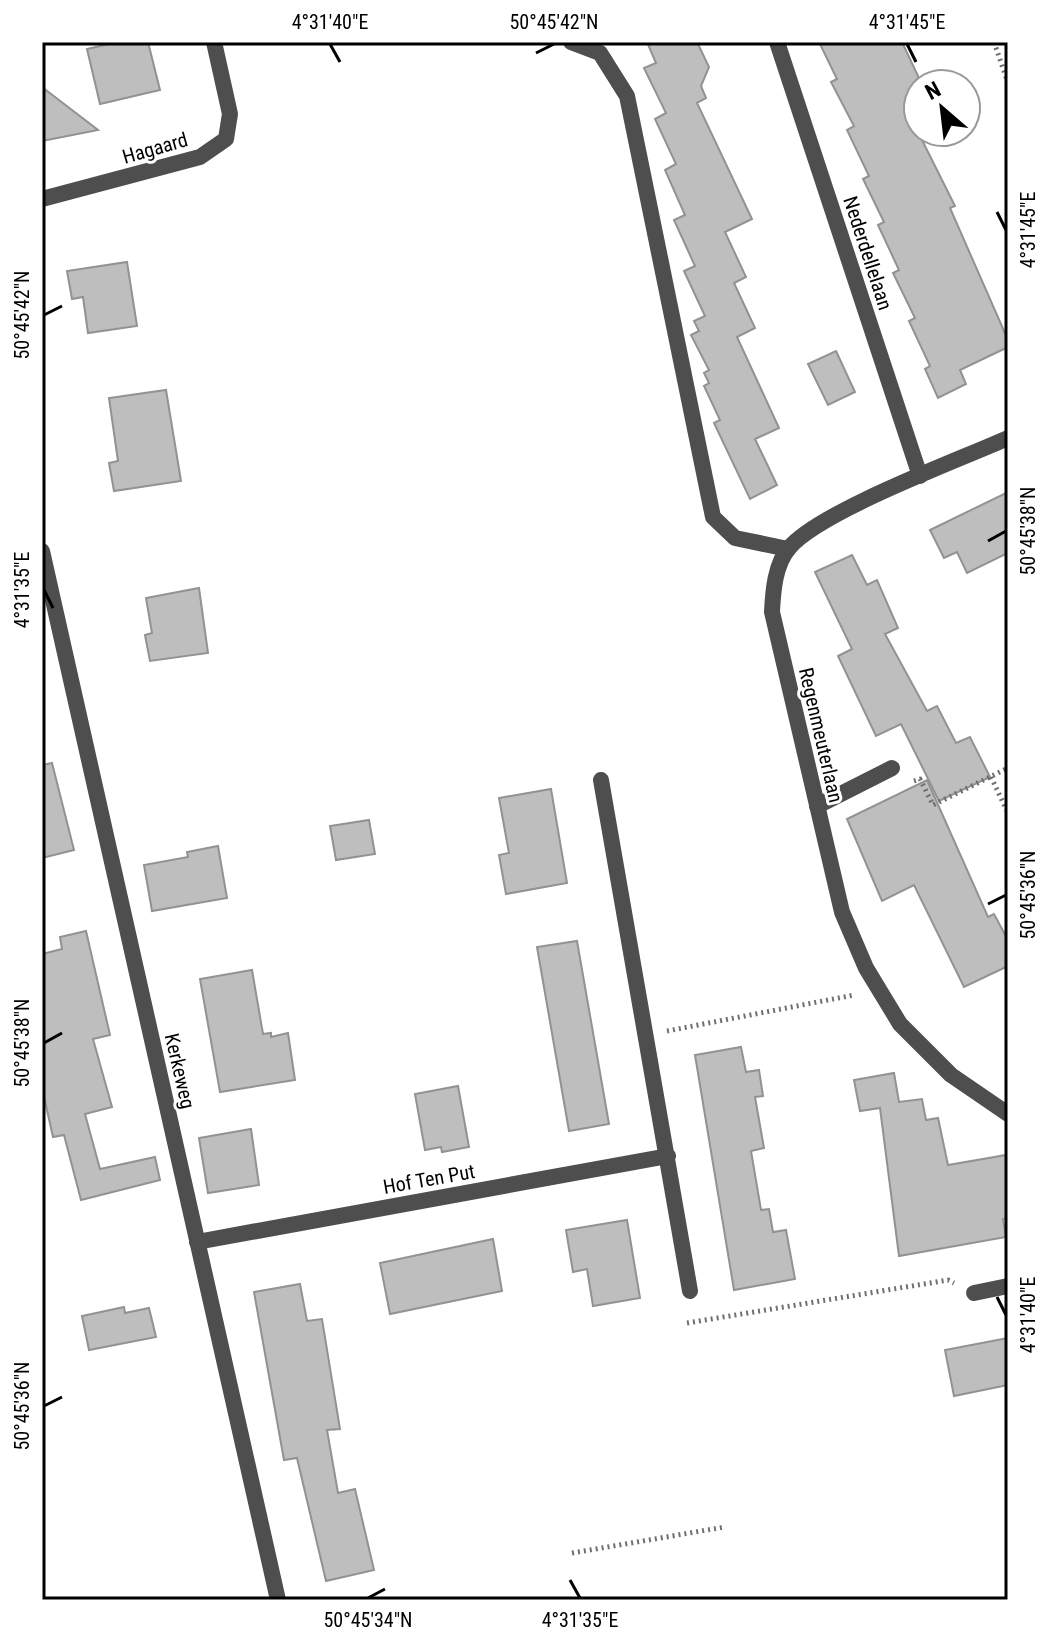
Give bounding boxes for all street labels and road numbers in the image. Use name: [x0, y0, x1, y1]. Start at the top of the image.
street label: Hagaard: [120, 127, 190, 169]
street label: Nederdellelaan: [838, 193, 898, 313]
street label: Regenmeuterlaan: [794, 665, 848, 805]
street label: Kerkeweg: [160, 1031, 200, 1111]
street label: Hof Ten Put: [381, 1159, 477, 1199]

